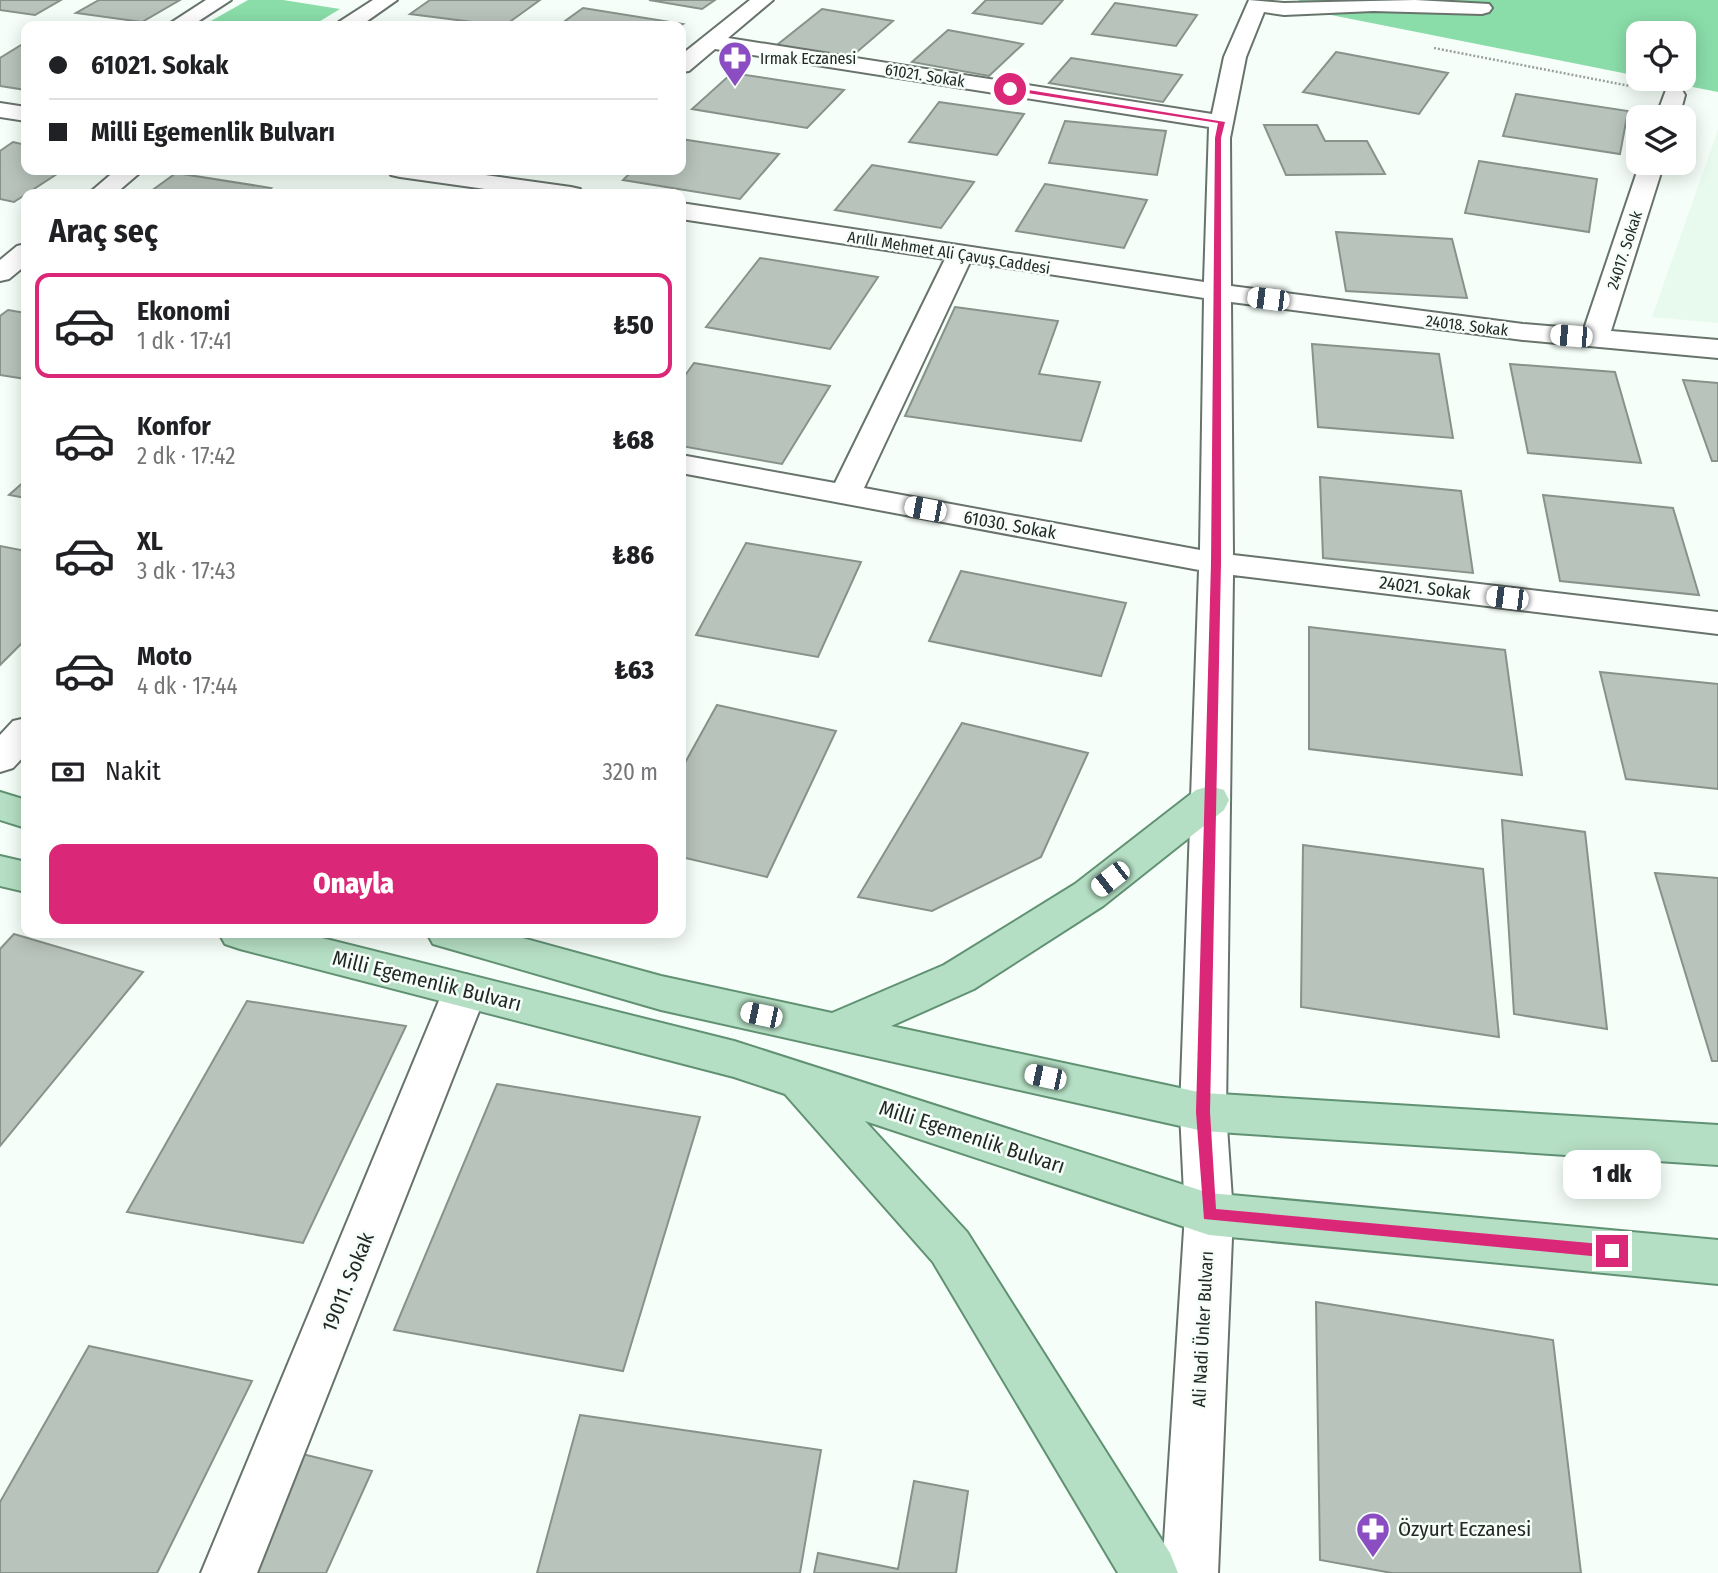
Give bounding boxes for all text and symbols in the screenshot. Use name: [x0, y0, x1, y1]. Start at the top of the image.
map controls: [1626, 21, 1696, 175]
button: locate: [1626, 21, 1696, 91]
pharmacy icon: Irmak Eczanesi: [716, 39, 754, 88]
place label: Irmak Eczanesi: [760, 49, 856, 68]
text: 61021. Sokak: [91, 50, 229, 81]
street label: 61021. Sokak: [884, 60, 967, 91]
route start: [994, 73, 1026, 105]
button: layers: [1626, 105, 1696, 175]
text: Milli Egemenlik Bulvarı: [91, 117, 335, 148]
street label: 24017. Sokak: [1603, 208, 1646, 292]
text: Araç seç: [49, 212, 158, 250]
street label: Arıllı Mehmet Ali Çavuş Caddesi: [846, 227, 1052, 279]
car: [1246, 286, 1291, 312]
icon: car: [53, 294, 116, 357]
text: Ekonomi: [137, 296, 230, 327]
text: ₺50: [613, 310, 654, 341]
street label: 24018. Sokak: [1425, 311, 1510, 340]
car: [1550, 324, 1593, 348]
text: 1 dk · 17:41: [137, 327, 232, 355]
icon: car: [53, 409, 116, 472]
text: Konfor: [137, 411, 211, 442]
text: ₺68: [613, 425, 654, 456]
text: 2 dk · 17:42: [137, 442, 235, 470]
car: [903, 495, 948, 523]
street label: 61030. Sokak: [962, 506, 1059, 544]
icon: car: [53, 524, 116, 587]
text: XL: [137, 526, 163, 557]
text: ₺86: [612, 540, 654, 571]
text: 3 dk · 17:43: [137, 557, 236, 585]
street label: 24021. Sokak: [1378, 571, 1472, 605]
car: [1485, 585, 1530, 611]
icon: car: [53, 639, 116, 702]
text: Moto: [137, 641, 192, 672]
text: ₺63: [614, 655, 654, 686]
text: 4 dk · 17:44: [137, 672, 238, 700]
icon: cash: [49, 753, 87, 791]
text: Nakit: [105, 756, 161, 787]
text: 320 m: [603, 758, 658, 786]
button: Onayla: [49, 844, 658, 924]
car: [1087, 858, 1134, 900]
street label: Milli Egemenlik Bulvarı: [330, 945, 524, 1017]
car: [739, 1000, 784, 1030]
car: [1023, 1062, 1068, 1092]
street label: Milli Egemenlik Bulvarı: [876, 1095, 1068, 1179]
callout: 1 dk: [1563, 1150, 1661, 1198]
text: 1 dk: [1592, 1160, 1632, 1188]
street label: 19011. Sokak: [316, 1228, 380, 1336]
route end: [1596, 1235, 1628, 1267]
street label: Ali Nadi Ünler Bulvarı: [1188, 1250, 1218, 1408]
pharmacy icon: Özyurt Eczanesi: [1354, 1510, 1392, 1559]
place label: Özyurt Eczanesi: [1398, 1516, 1531, 1542]

